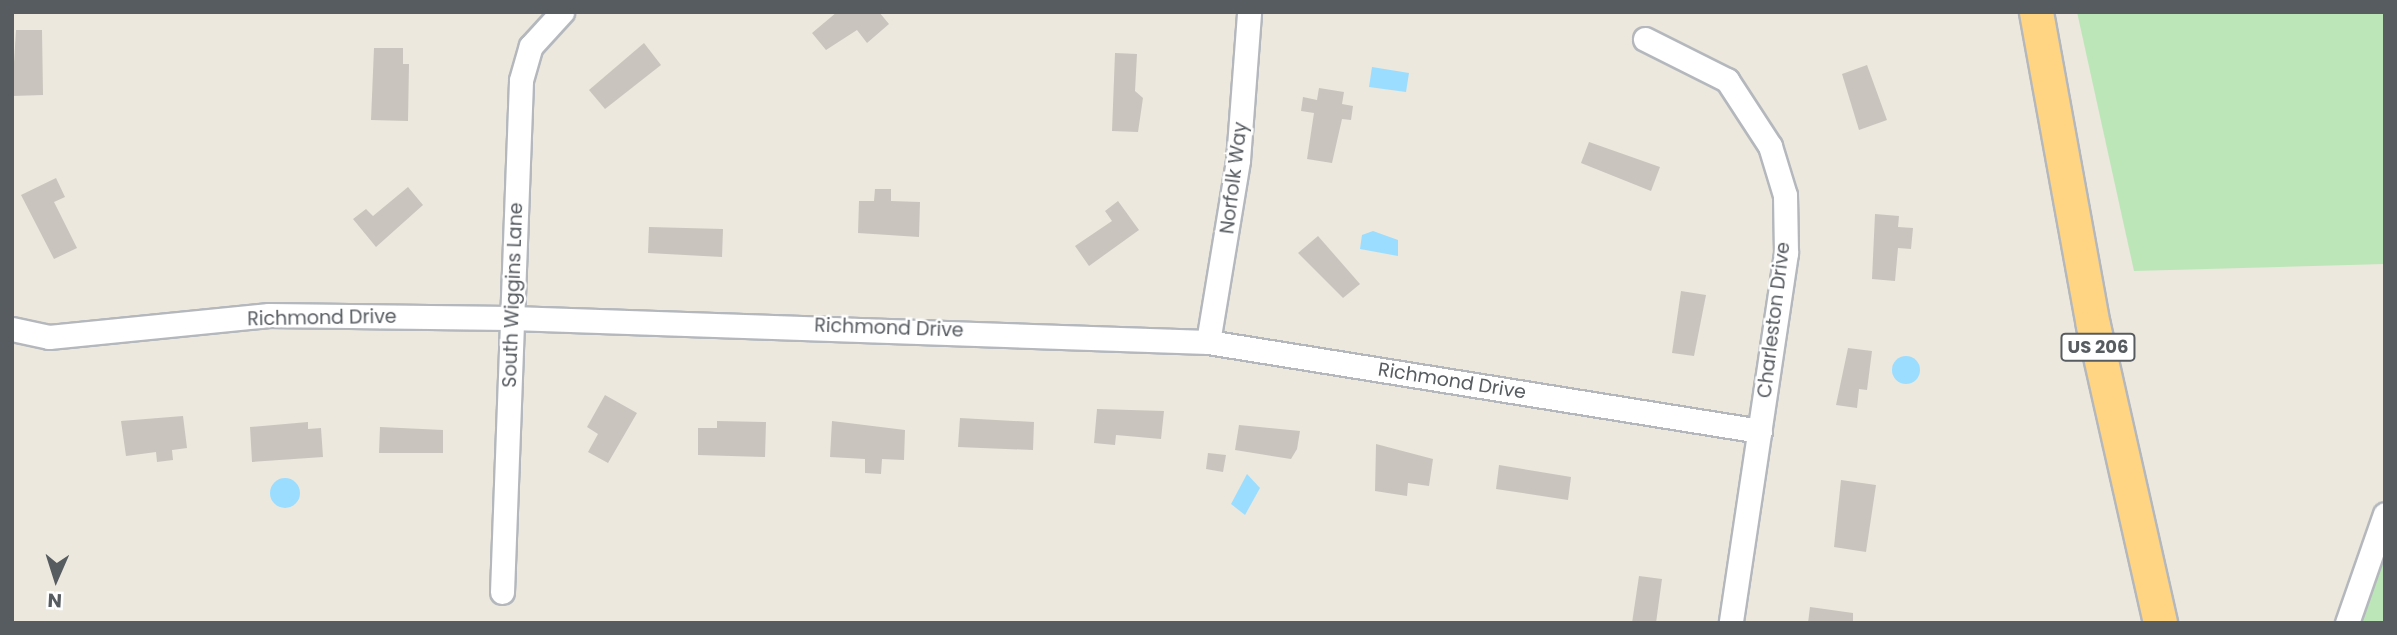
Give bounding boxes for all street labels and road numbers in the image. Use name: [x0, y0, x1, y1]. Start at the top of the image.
street label: Norfolk Way: [1216, 121, 1252, 235]
street label: South Wiggins Lane: [498, 202, 528, 388]
street label: Charleston Drive: [1753, 241, 1795, 399]
street label: Richmond Drive: [247, 305, 397, 331]
street label: Richmond Drive: [814, 314, 964, 342]
road number: US 206: [2060, 332, 2136, 362]
street label: Richmond Drive: [1376, 358, 1528, 404]

